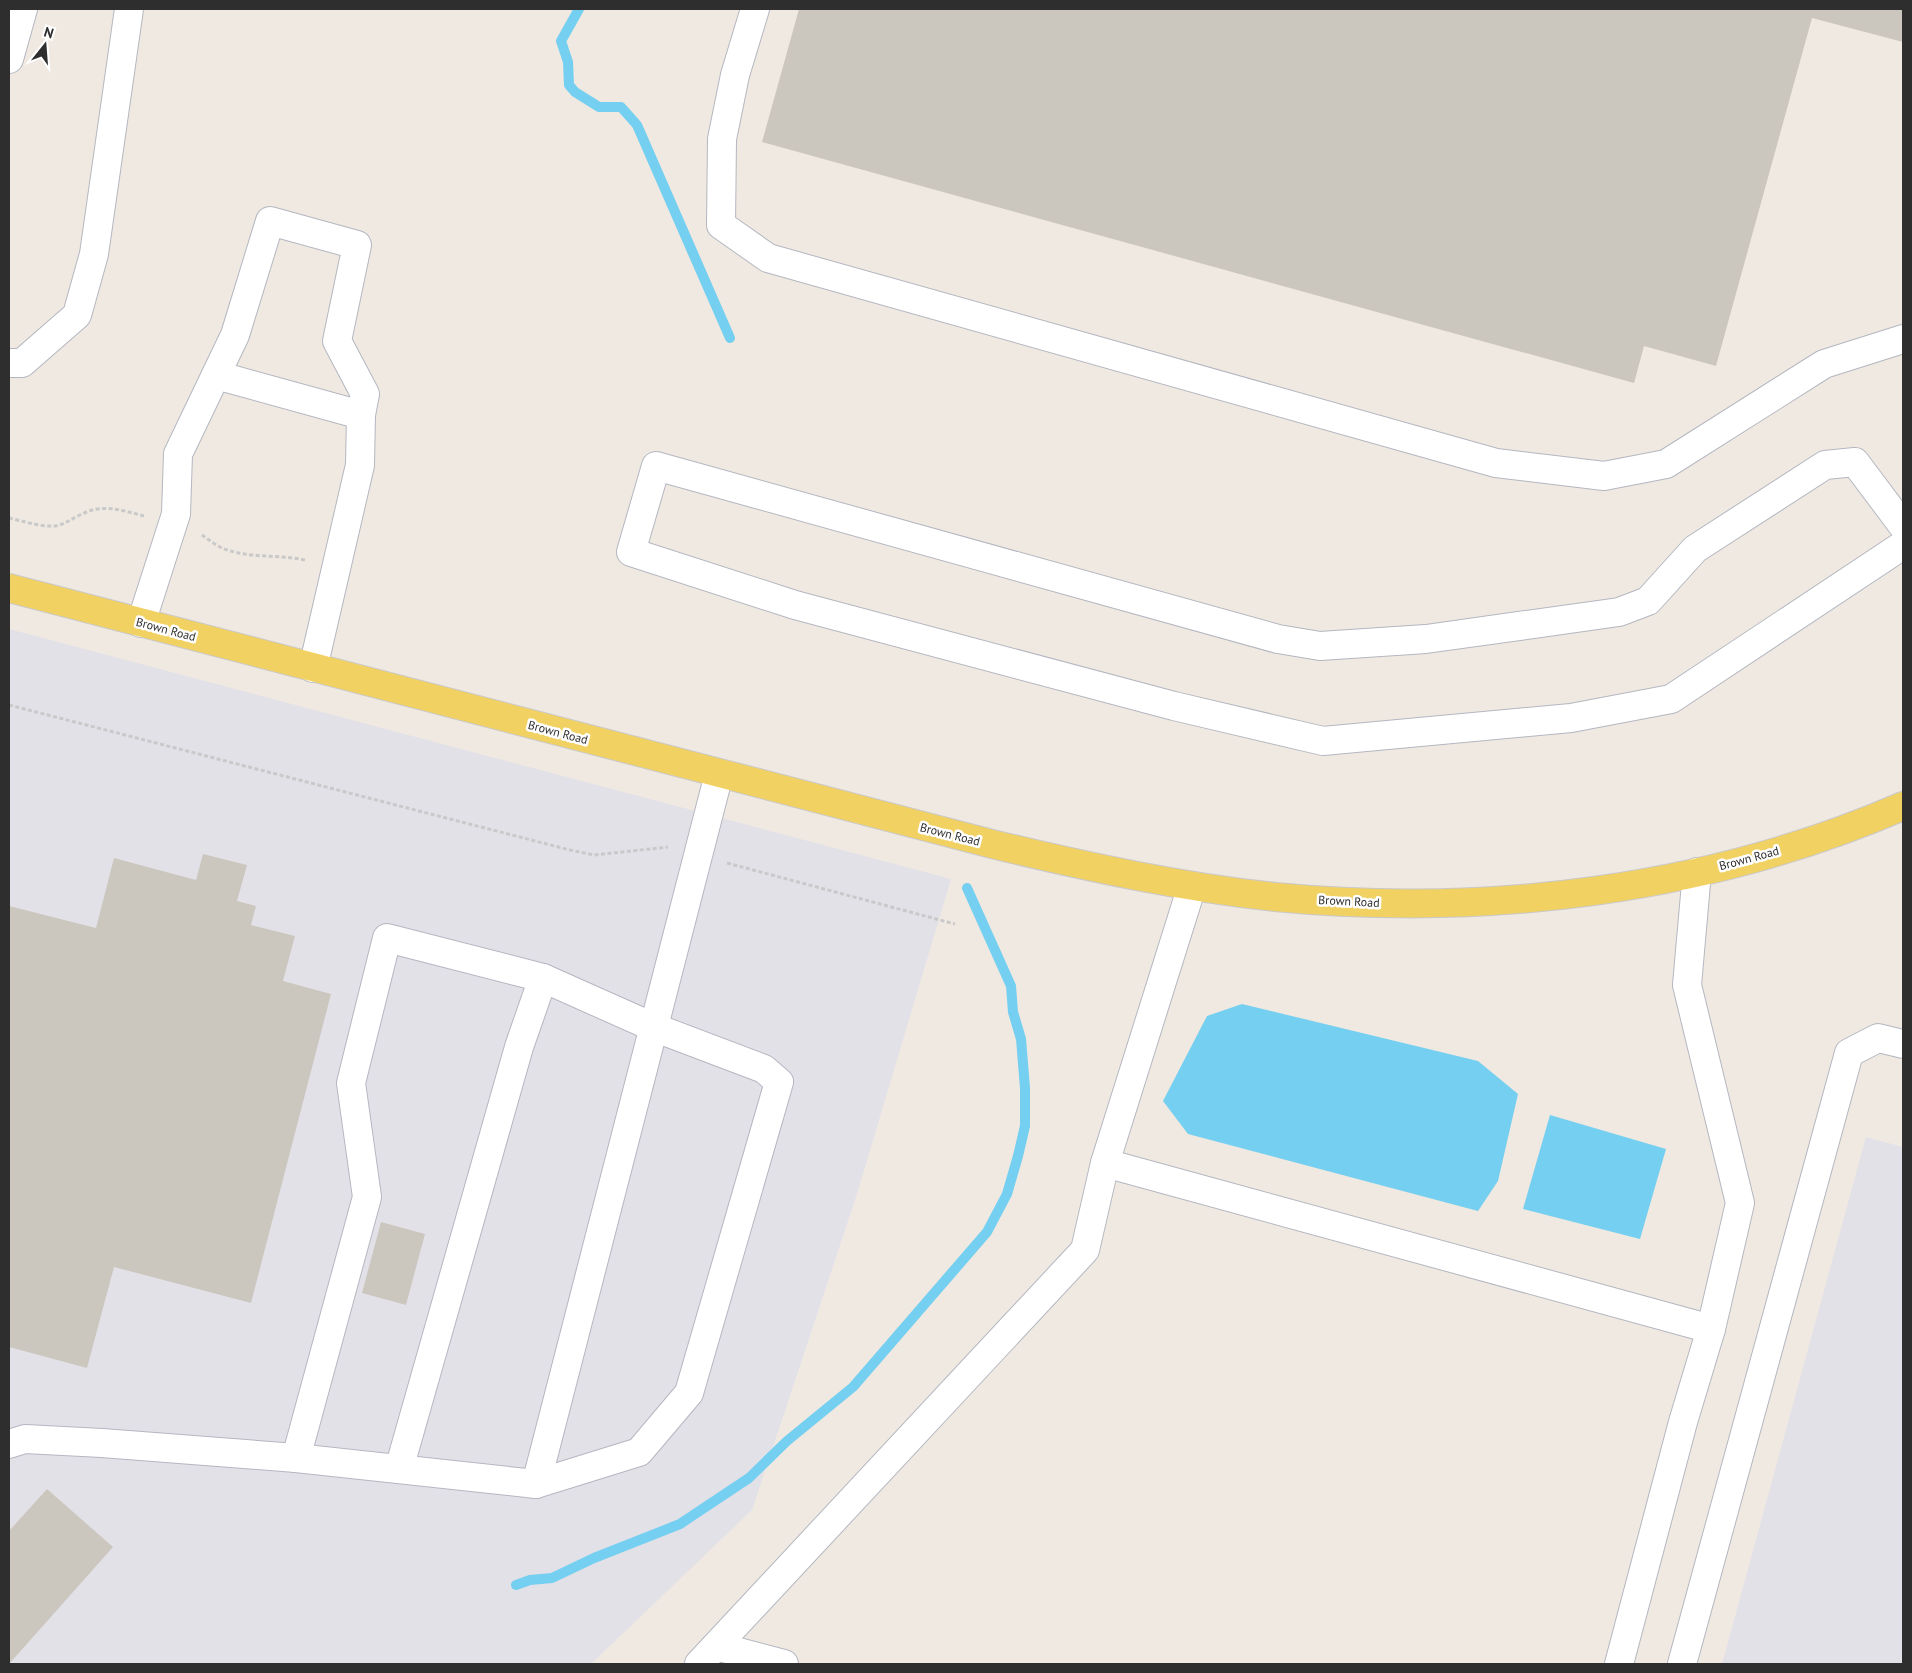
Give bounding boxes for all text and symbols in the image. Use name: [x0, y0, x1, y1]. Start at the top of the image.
north arrow: [20, 20, 70, 70]
text: N: [42, 23, 56, 43]
street label: Brown Road: [134, 614, 198, 644]
street label: Brown Road: [526, 717, 590, 747]
street label: Brown Road: [918, 819, 982, 849]
street label: Brown Road: [1717, 843, 1781, 873]
street label: Brown Road: [1318, 892, 1380, 910]

